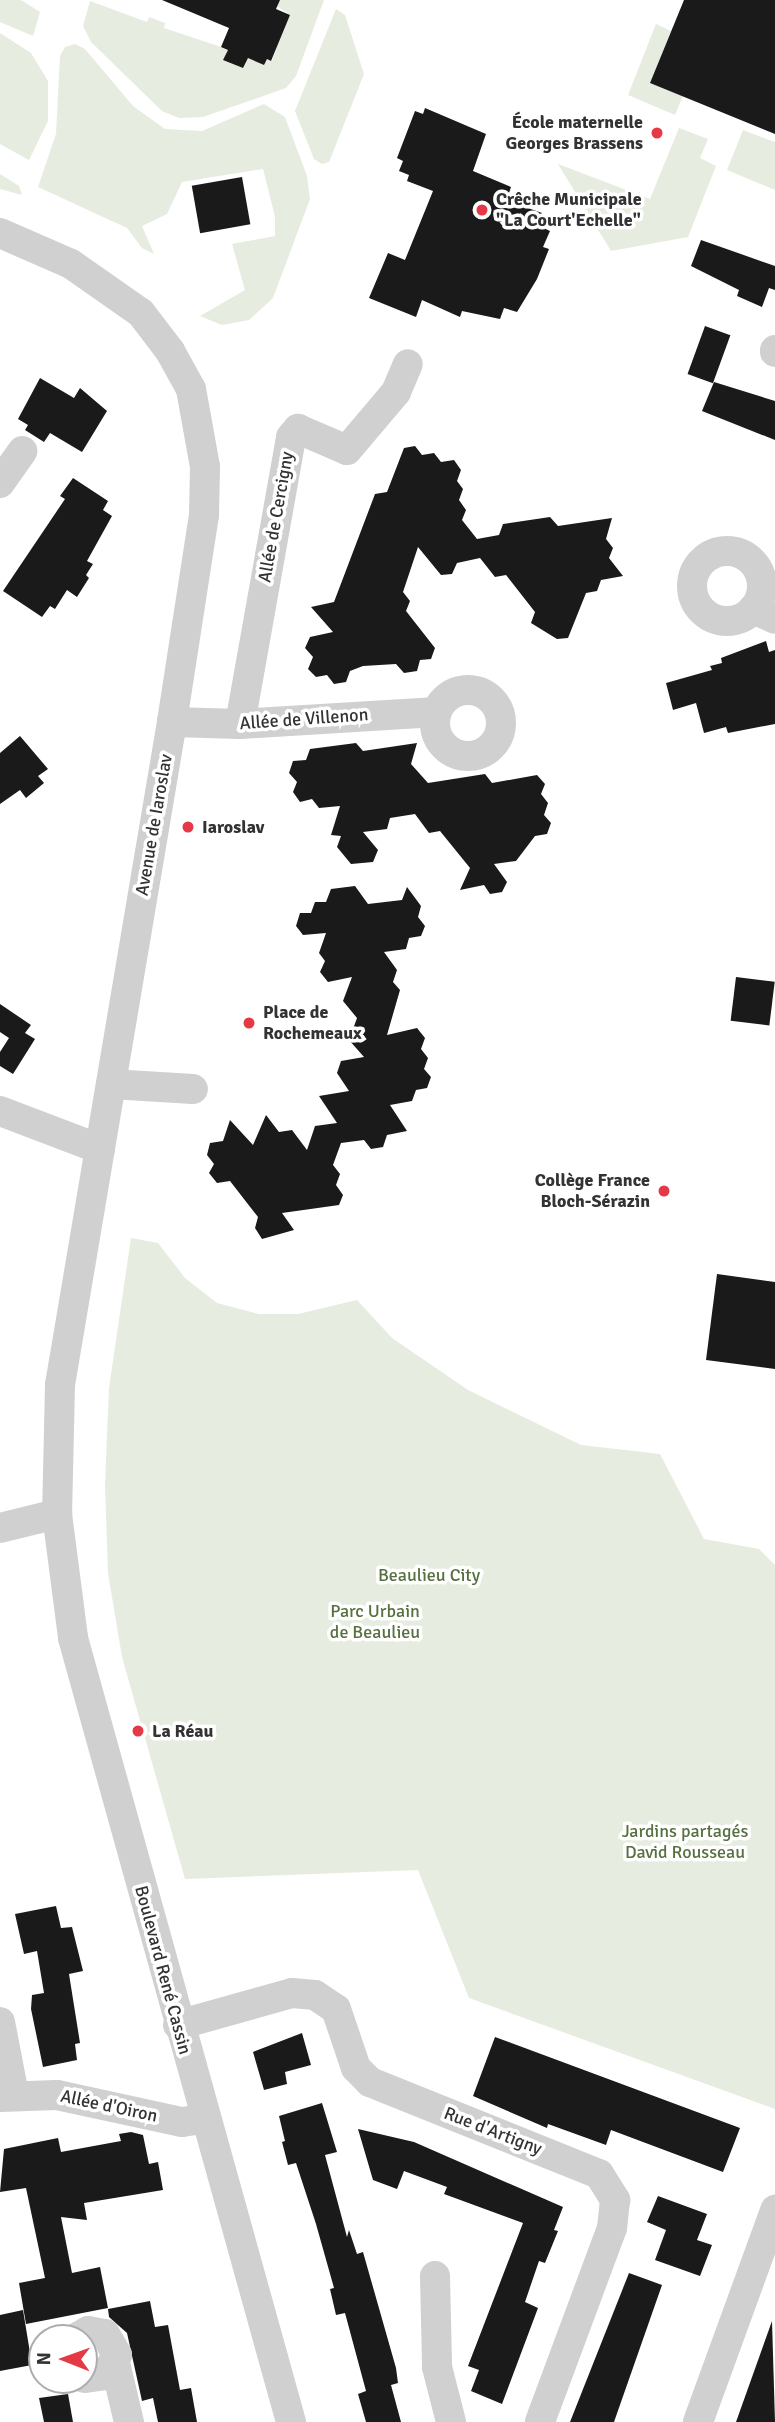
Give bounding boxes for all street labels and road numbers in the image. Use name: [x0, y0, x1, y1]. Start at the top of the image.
street label: Allée de Cercigny: [254, 450, 298, 584]
street label: Allée de Villenon: [239, 704, 369, 734]
street label: Avenue de Iaroslav: [131, 753, 177, 897]
street label: Boulevard René Cassin: [130, 1883, 196, 2057]
street label: Allée d'Oiron: [59, 2085, 159, 2127]
street label: Rue d'Artigny: [441, 2102, 545, 2160]

